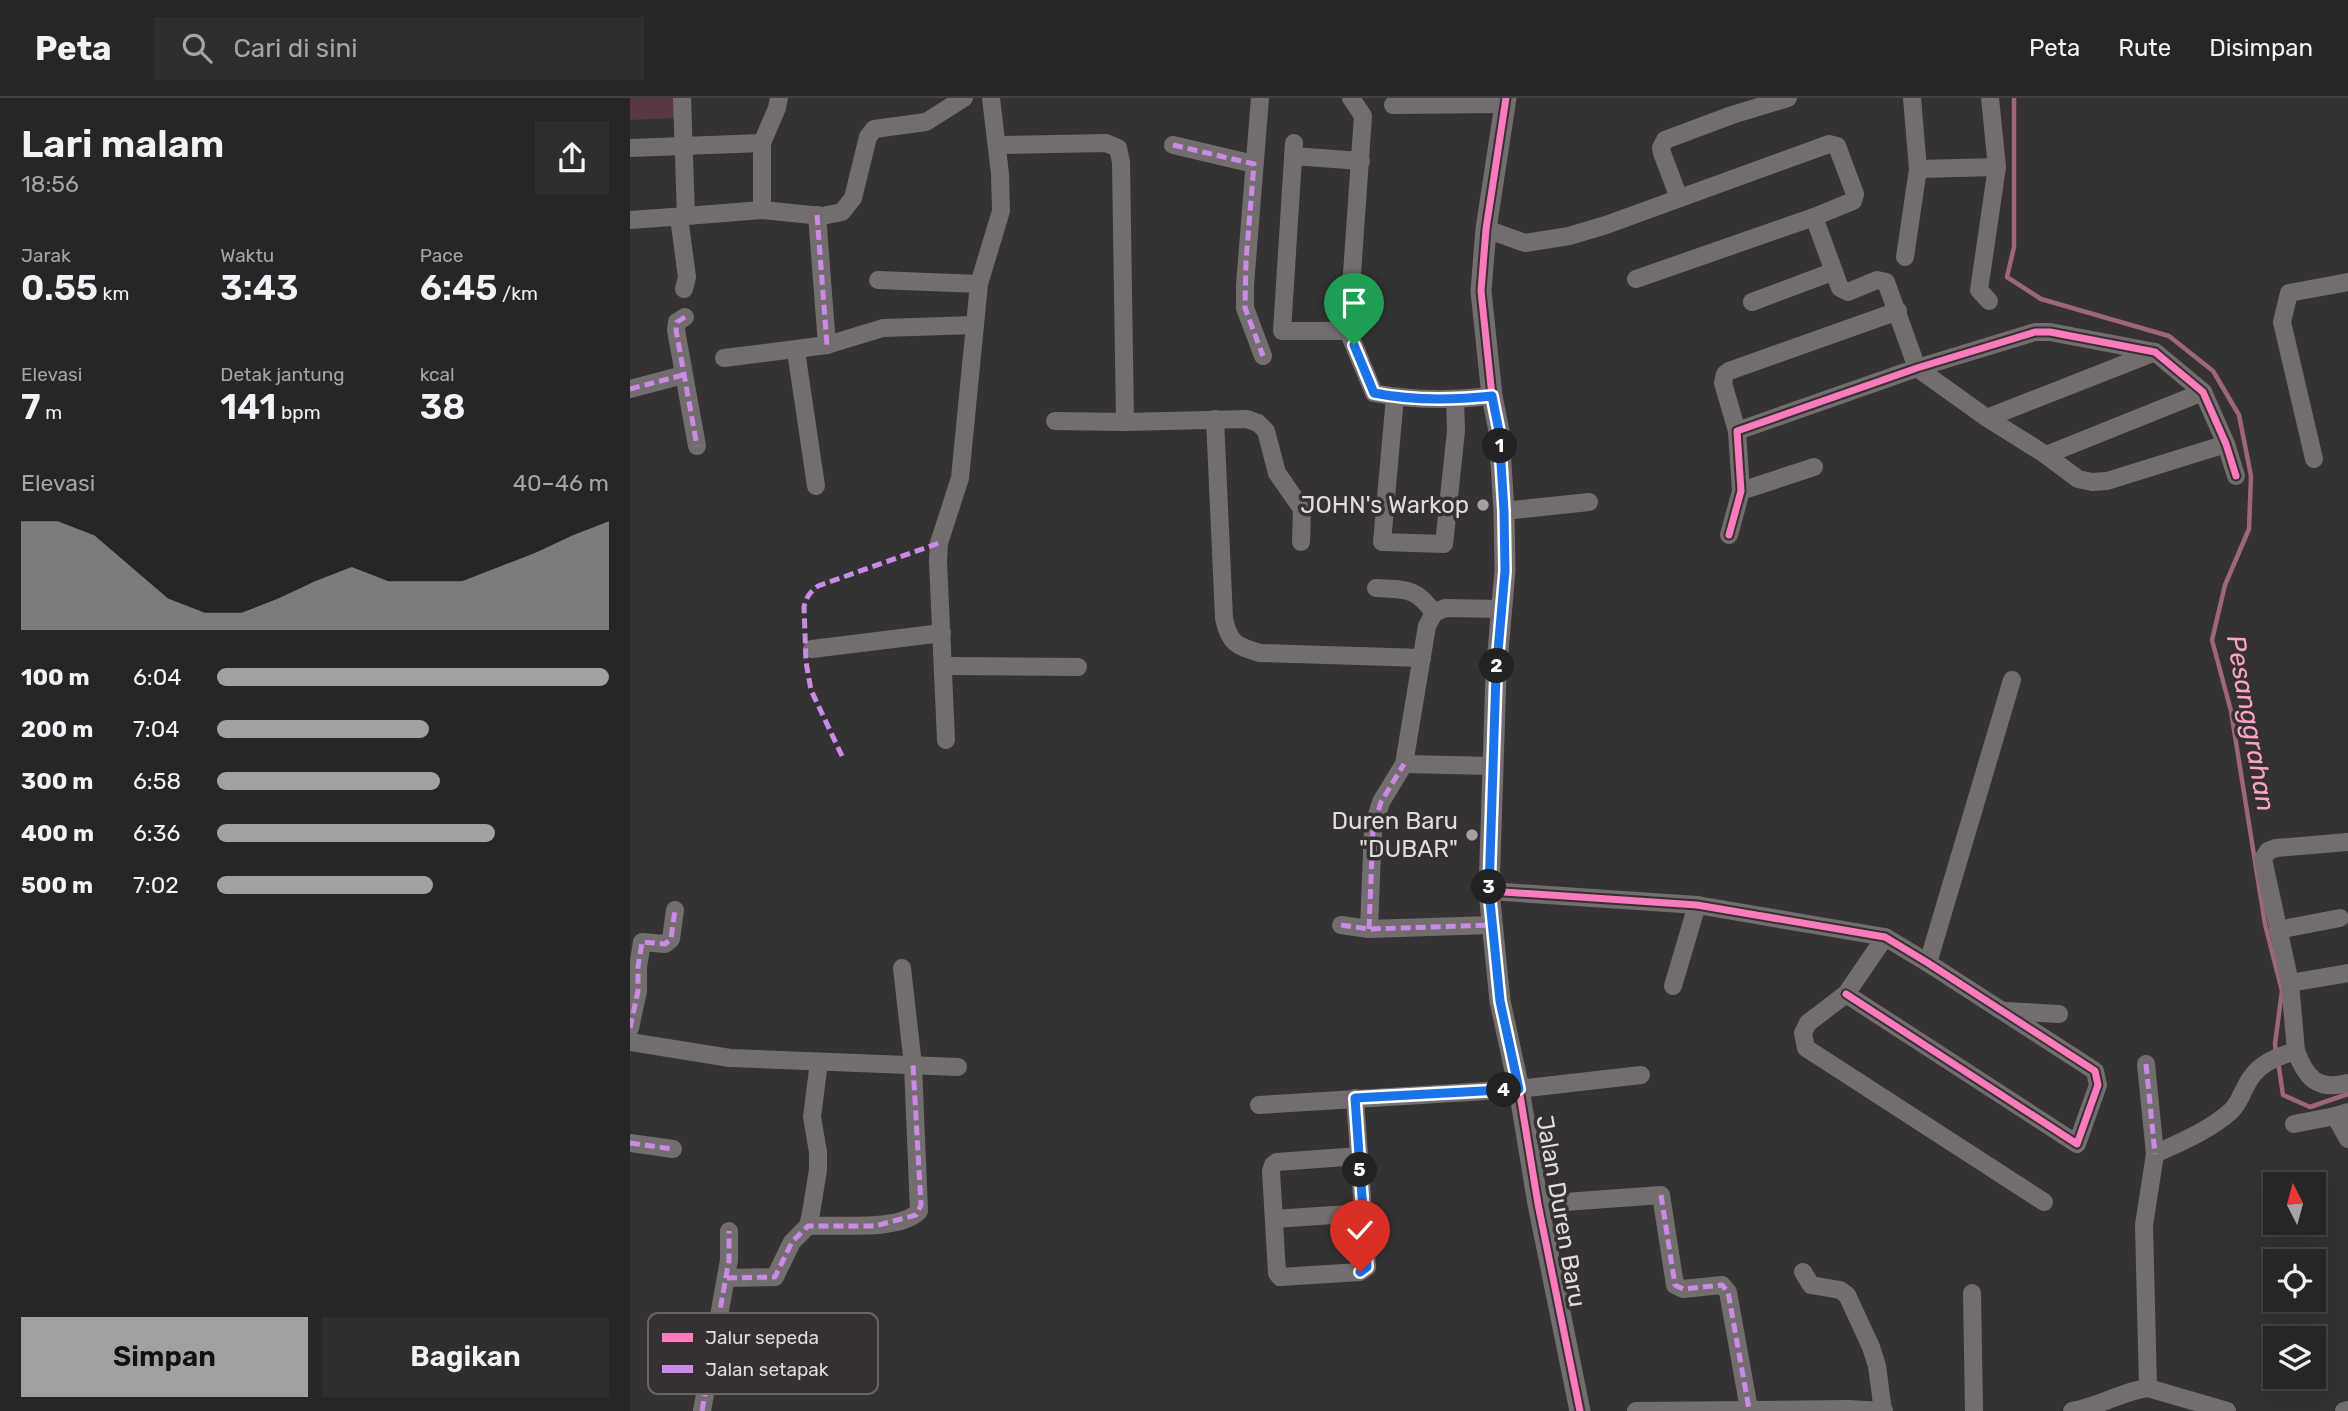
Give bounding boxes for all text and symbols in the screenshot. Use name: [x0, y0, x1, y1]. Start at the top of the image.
search box: [154, 17, 644, 80]
text: Peta: [35, 29, 112, 68]
icon: search: [178, 29, 216, 67]
text: Cari di sini: [234, 33, 357, 64]
text: Peta: [2029, 34, 2080, 62]
text: Rute: [2118, 34, 2171, 62]
text: Disimpan: [2209, 34, 2313, 62]
text: Lari malam: [21, 121, 224, 167]
button: share: [535, 121, 609, 195]
text: 18:56: [21, 170, 79, 198]
text: Jarak: [21, 244, 71, 267]
text: Waktu: [220, 244, 274, 267]
text: Pace: [420, 244, 463, 267]
text: 0.55: [21, 267, 98, 309]
text: 3:43: [220, 267, 299, 309]
text: 6:45: [420, 267, 497, 309]
pin: [1324, 273, 1384, 345]
text: km: [98, 282, 129, 305]
text: /km: [497, 282, 538, 305]
icon: arrive: [1335, 284, 1373, 322]
text: Elevasi: [21, 363, 82, 386]
text: Detak jantung: [220, 363, 345, 386]
text: kcal: [420, 363, 455, 386]
text: 7: [21, 386, 41, 428]
text: 141: [220, 386, 276, 428]
text: 38: [420, 386, 466, 428]
text: m: [41, 401, 62, 424]
text: bpm: [276, 401, 321, 424]
pin: 1: [1482, 428, 1518, 464]
text: 1: [1495, 434, 1504, 457]
text: Elevasi: [21, 469, 95, 497]
text: 40–46 m: [513, 469, 609, 497]
place label: JOHN's Warkop: [1300, 491, 1469, 519]
marker: JOHN's Warkop: [1475, 497, 1491, 513]
water label: Pesanggrahan: [2220, 633, 2281, 814]
pin: 2: [1480, 648, 1514, 684]
text: 2: [1490, 654, 1503, 677]
text: 100 m: [21, 663, 90, 691]
text: 6:04: [133, 663, 182, 691]
text: 200 m: [21, 715, 93, 743]
text: 7:04: [133, 715, 180, 743]
text: 300 m: [21, 767, 93, 795]
text: 6:58: [133, 767, 181, 795]
place label: Duren Baru "DUBAR": [1331, 807, 1458, 863]
text: 400 m: [21, 819, 94, 847]
text: 6:36: [133, 819, 180, 847]
marker: Duren Baru "DUBAR": [1464, 827, 1480, 843]
pin: 3: [1472, 870, 1506, 904]
text: 500 m: [21, 871, 93, 899]
text: 7:02: [133, 871, 179, 899]
text: 3: [1482, 875, 1495, 898]
pin: 4: [1486, 1072, 1522, 1108]
text: 4: [1497, 1078, 1510, 1101]
street label: Jalan Duren Baru: [1530, 1113, 1592, 1309]
pin: 5: [1342, 1152, 1378, 1188]
text: 5: [1353, 1158, 1366, 1181]
north arrow: [2263, 1172, 2326, 1236]
map controls: [2263, 1172, 2326, 1389]
pin: [1330, 1200, 1390, 1272]
icon: check: [1341, 1211, 1379, 1249]
button: locate: [2263, 1249, 2326, 1312]
legend: [648, 1313, 878, 1394]
button: Simpan: [21, 1317, 308, 1397]
button: Bagikan: [322, 1317, 609, 1397]
text: Jalur sepeda: [705, 1326, 819, 1349]
button: layers: [2263, 1326, 2326, 1389]
text: Jalan setapak: [705, 1358, 829, 1381]

